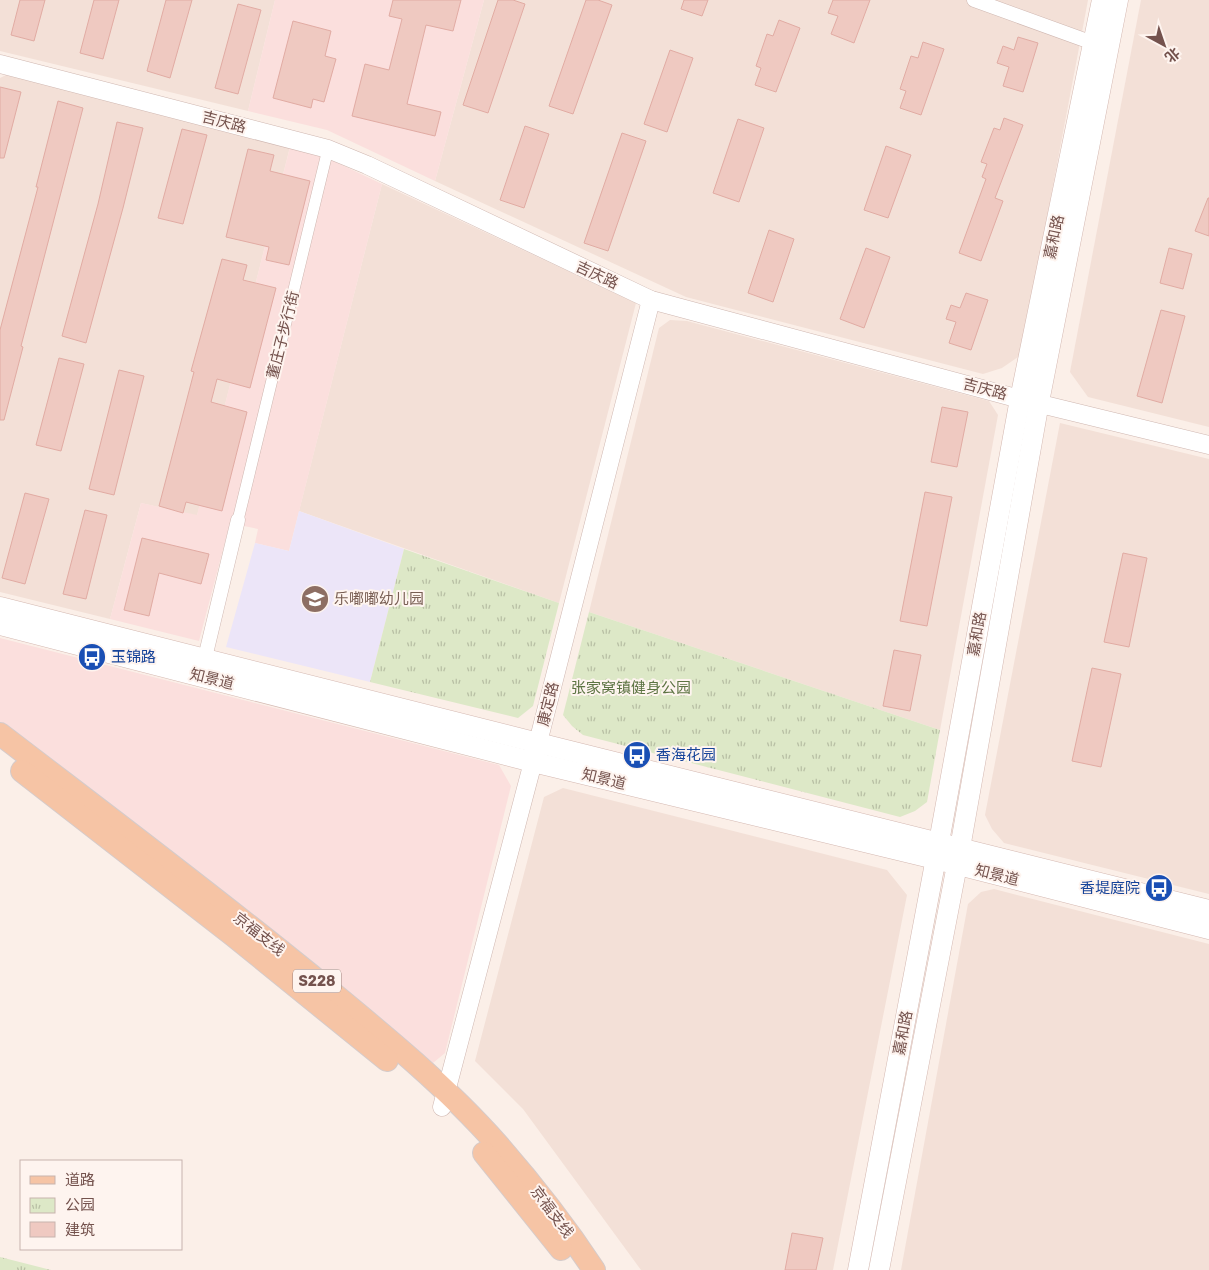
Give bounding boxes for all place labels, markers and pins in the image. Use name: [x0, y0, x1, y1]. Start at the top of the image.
school or university icon: 乐嘟嘟幼儿园: [300, 584, 330, 614]
place label: 乐嘟嘟幼儿园: [334, 590, 424, 608]
bus stop icon: 玉锦路: [77, 642, 107, 672]
place label: 玉锦路: [111, 648, 156, 666]
bus stop icon: 香海花园: [622, 740, 652, 770]
place label: 香海花园: [656, 746, 716, 764]
bus stop icon: 香堤庭院: [1144, 873, 1174, 903]
place label: 香堤庭院: [1080, 879, 1140, 897]

